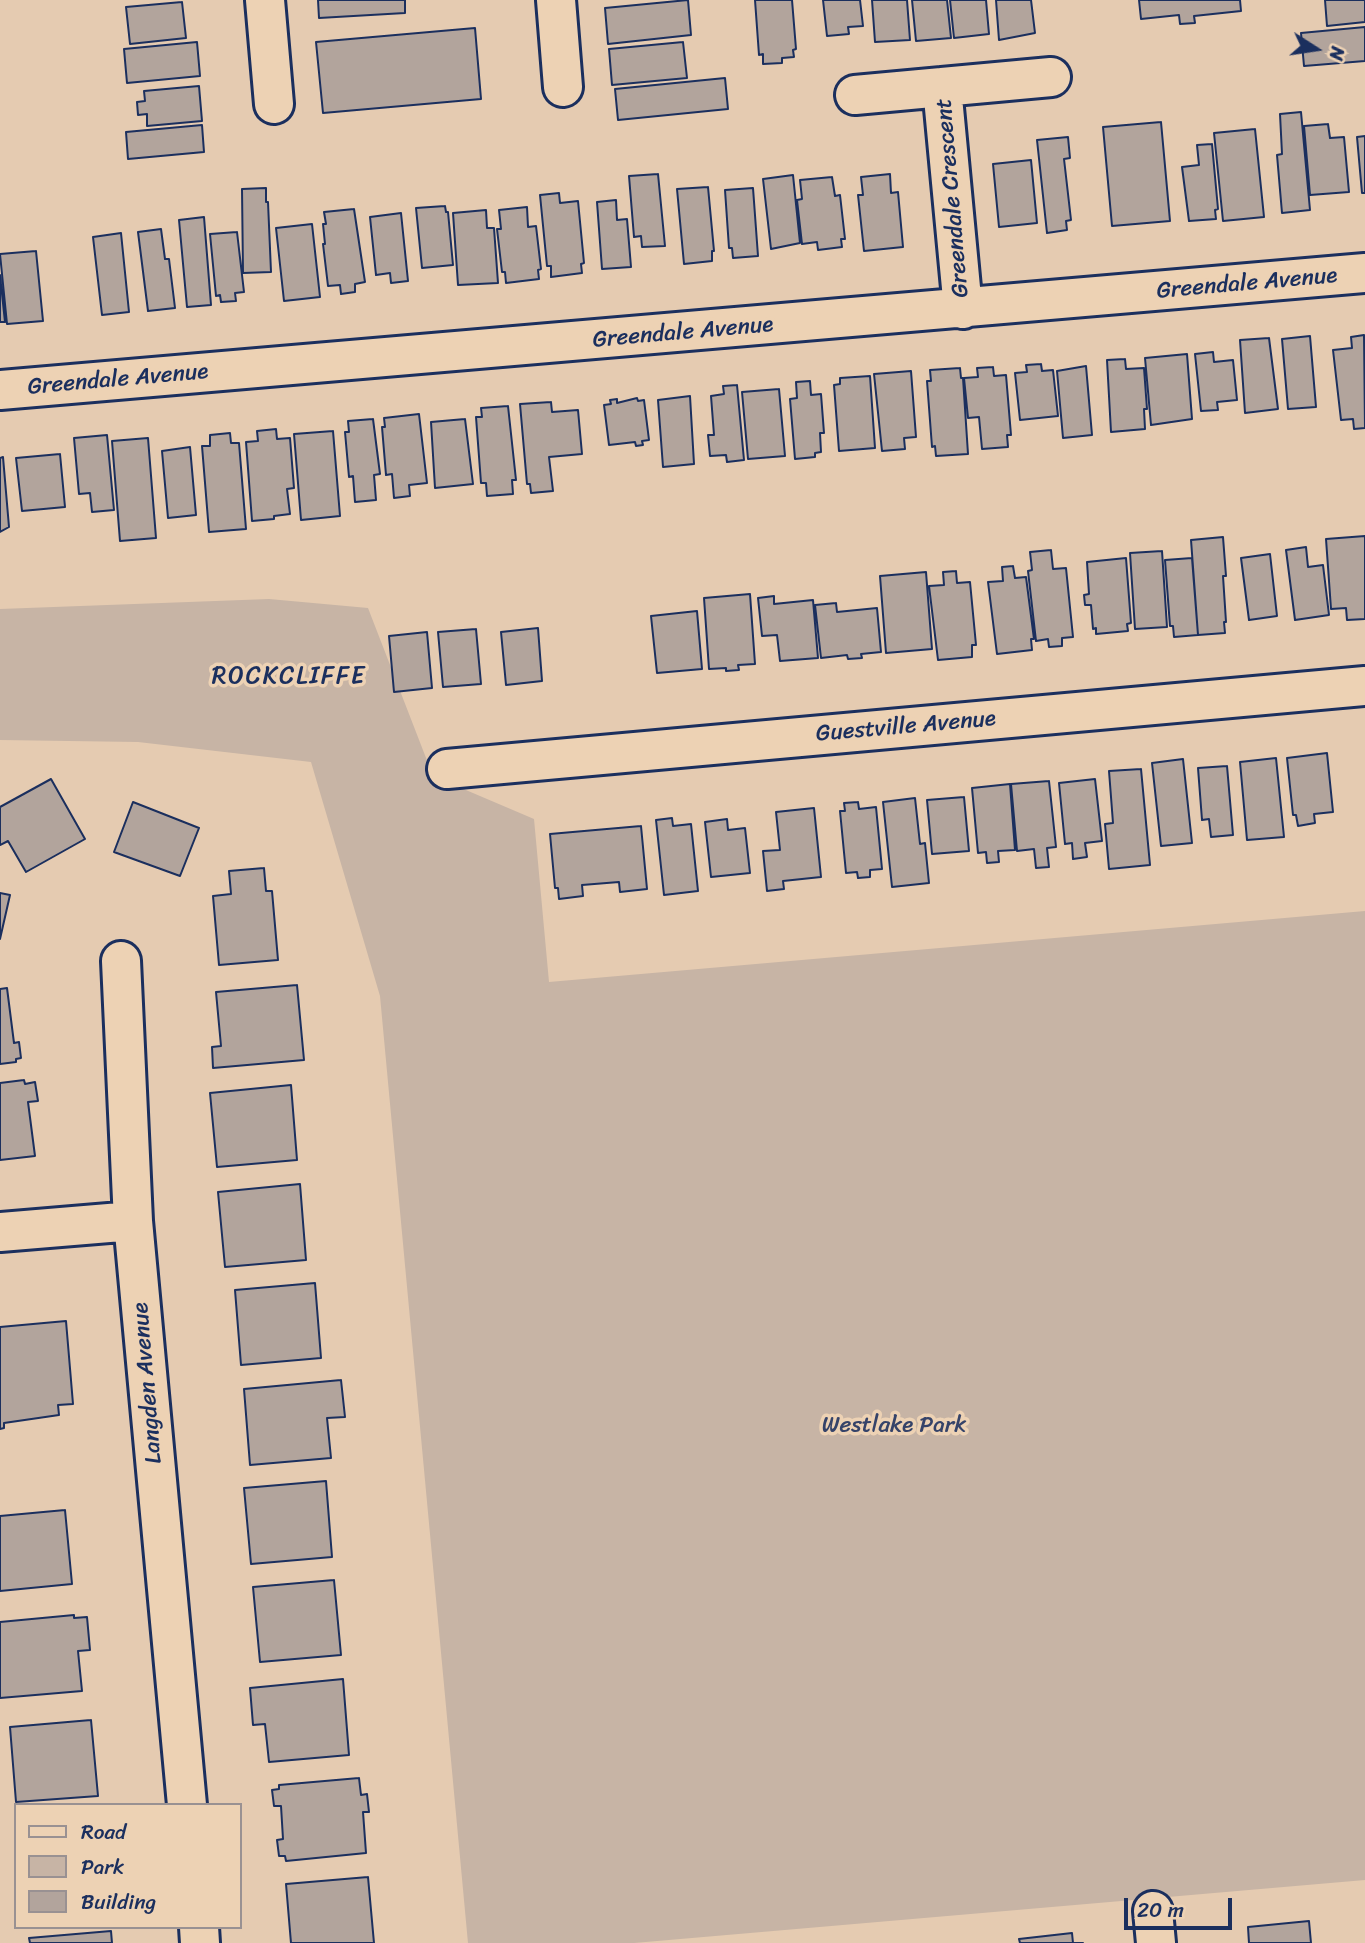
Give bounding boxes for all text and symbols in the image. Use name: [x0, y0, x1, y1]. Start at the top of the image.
north arrow: [1281, 14, 1351, 84]
text: N: [1320, 44, 1355, 63]
street label: Greendale Crescent: [931, 97, 975, 299]
street label: Greendale Avenue: [1156, 262, 1338, 306]
street label: Greendale Avenue: [592, 311, 774, 355]
street label: Greendale Avenue: [27, 358, 209, 402]
district label: ROCKCLIFFE: [214, 663, 364, 691]
street label: Guestville Avenue: [815, 705, 997, 749]
street label: Langden Avenue: [127, 1301, 169, 1465]
park label: Westlake Park: [822, 1412, 966, 1440]
legend: [14, 1803, 242, 1929]
text: Road: [81, 1813, 126, 1851]
text: Park: [81, 1848, 124, 1886]
text: Building: [81, 1883, 156, 1921]
scale bar: [1127, 1884, 1236, 1928]
text: 20 m: [1137, 1891, 1184, 1929]

